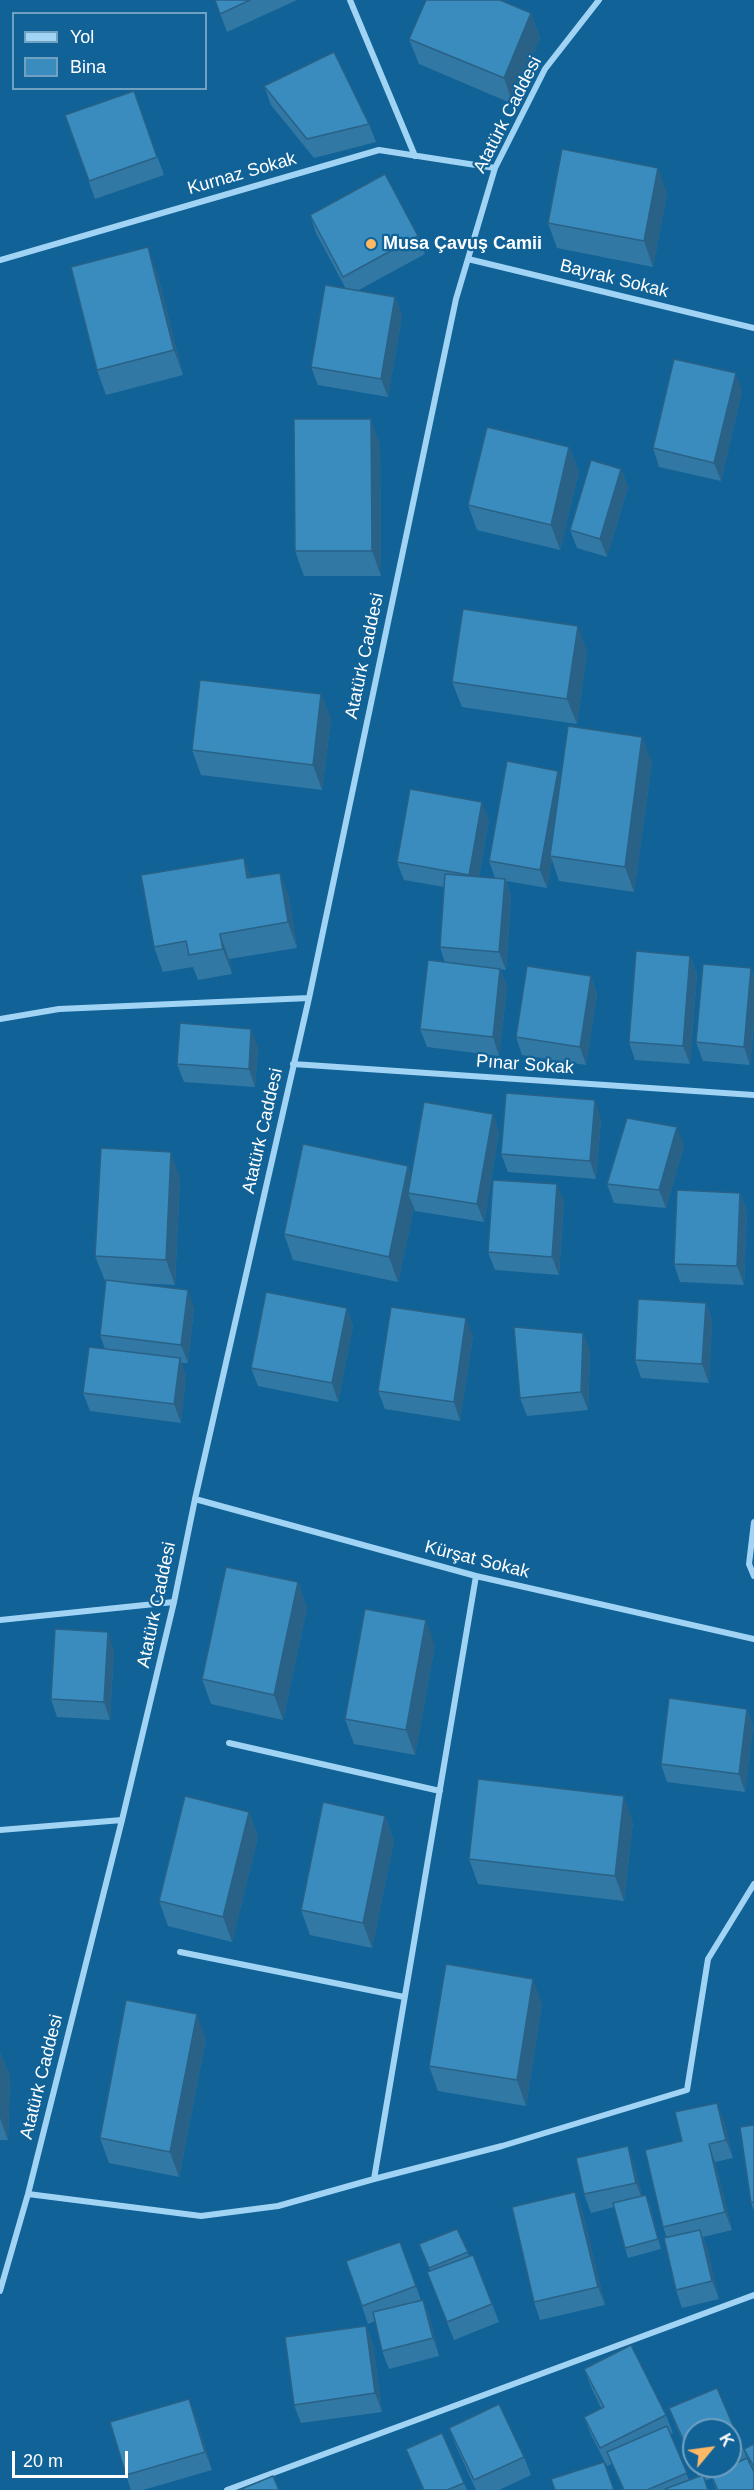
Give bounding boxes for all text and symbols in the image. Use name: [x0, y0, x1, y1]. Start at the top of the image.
legend: [12, 12, 207, 90]
text: Yol: [70, 27, 94, 47]
street label: Atatürk Caddesi: [469, 53, 547, 177]
text: Bina: [70, 57, 106, 77]
street label: Kurnaz Sokak: [185, 148, 299, 200]
place label: Musa Çavuş Camii: [383, 233, 542, 255]
marker: Musa Çavuş Camii: [364, 237, 378, 251]
street label: Bayrak Sokak: [558, 255, 670, 303]
street label: Atatürk Caddesi: [341, 591, 389, 721]
street label: Pınar Sokak: [475, 1051, 575, 1079]
street label: Atatürk Caddesi: [238, 1066, 288, 1196]
street label: Kürşat Sokak: [422, 1537, 532, 1583]
street label: Atatürk Caddesi: [133, 1540, 181, 1670]
street label: Atatürk Caddesi: [16, 2012, 68, 2142]
north arrow: [682, 2418, 742, 2478]
text: K: [716, 2431, 737, 2449]
scale bar: [15, 2439, 130, 2477]
text: 20 m: [23, 2451, 63, 2471]

